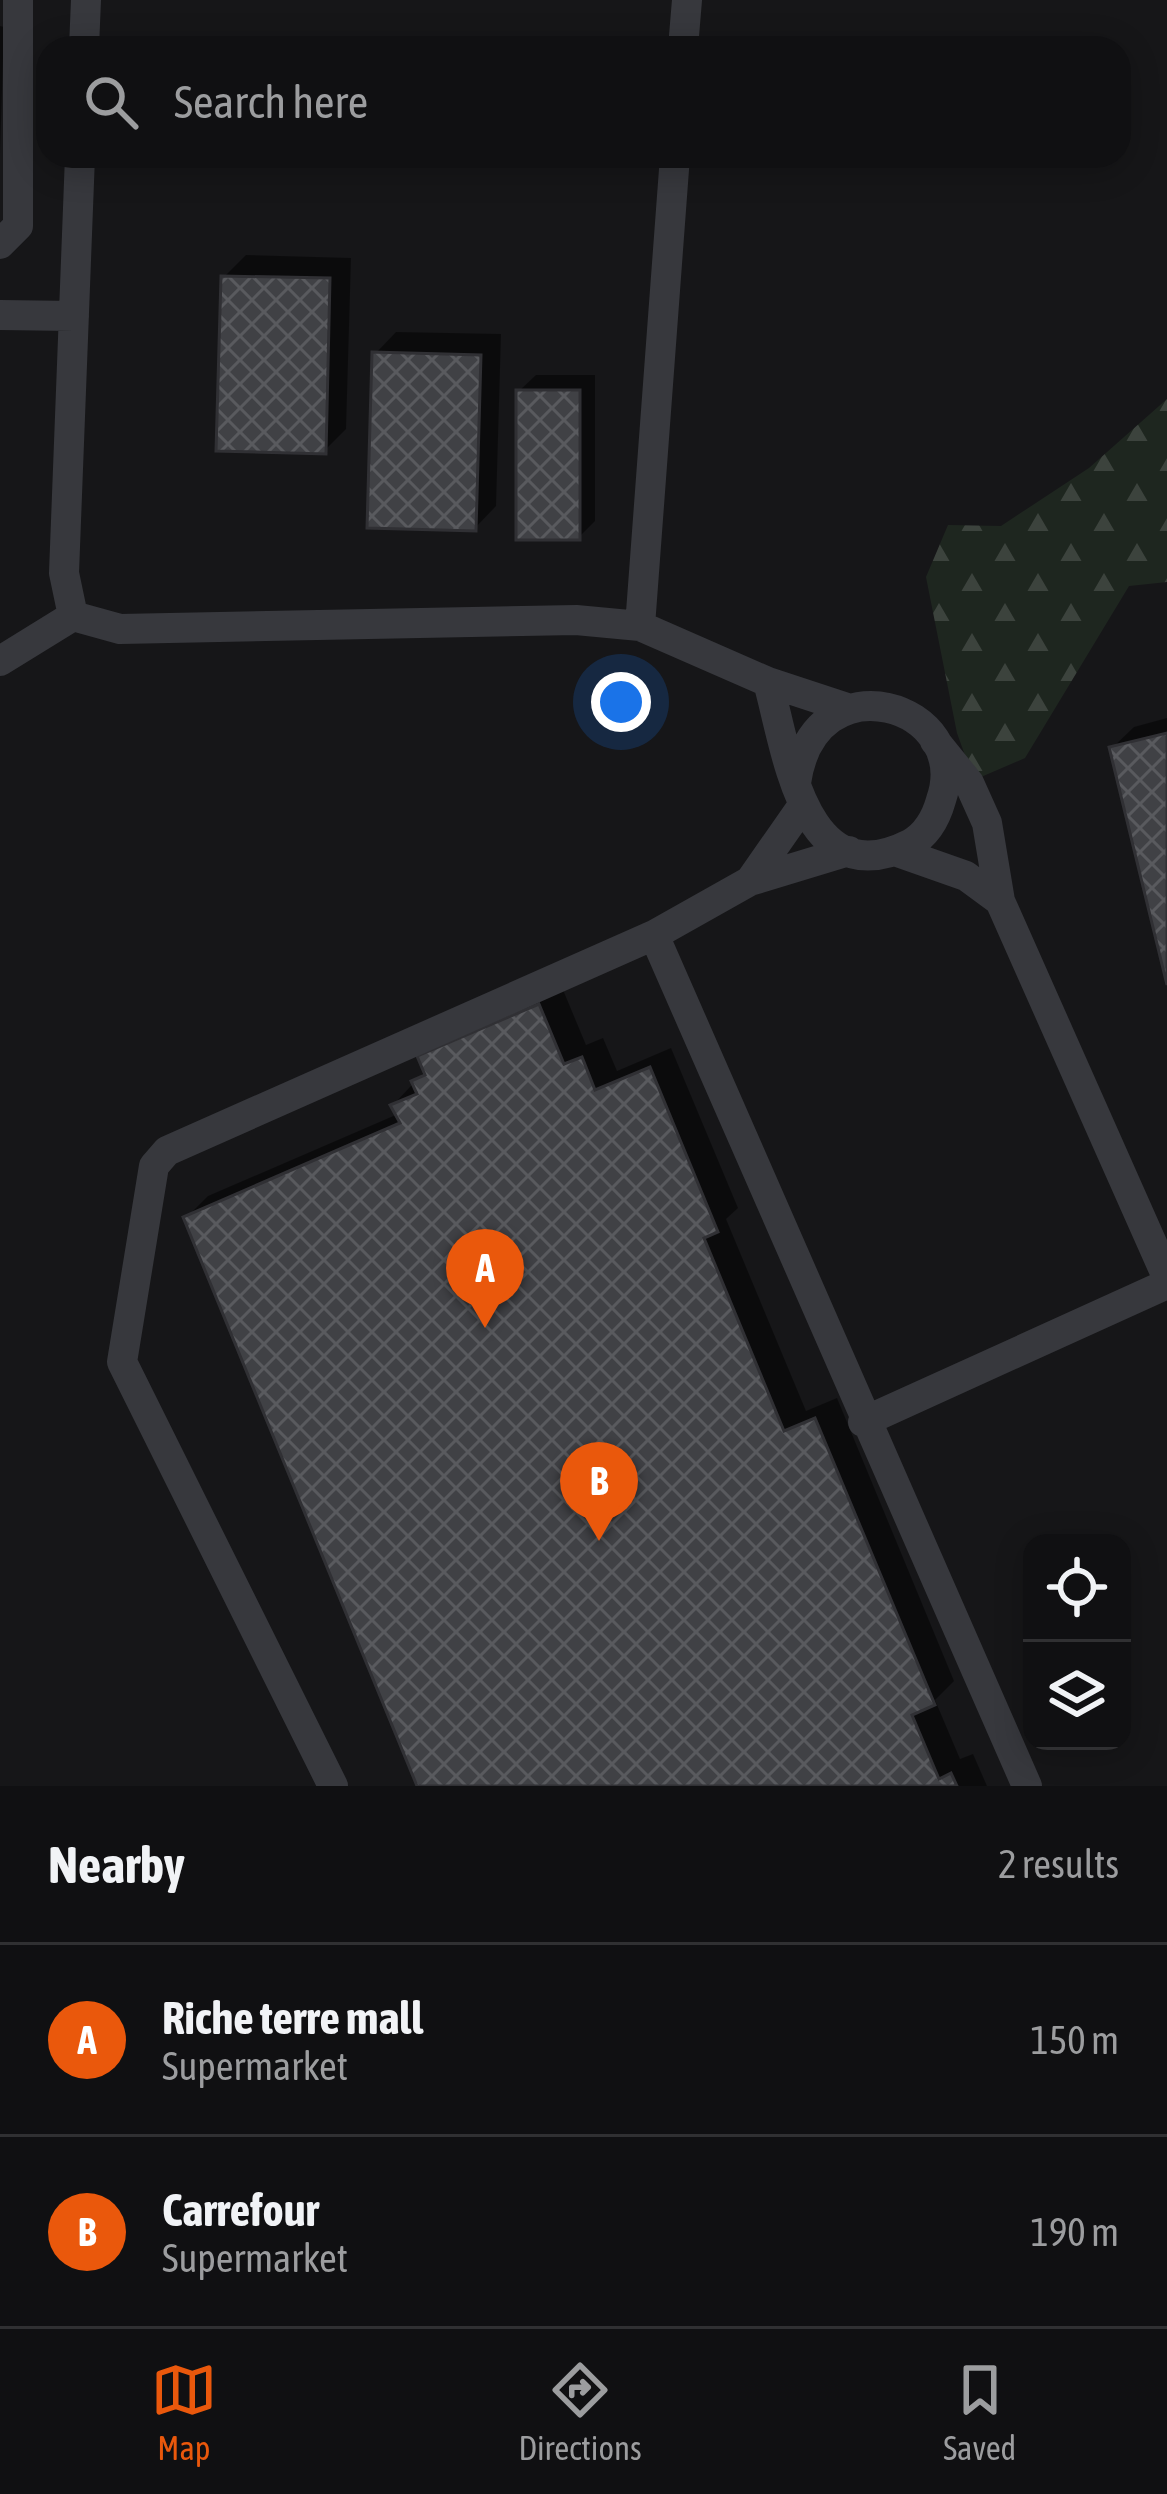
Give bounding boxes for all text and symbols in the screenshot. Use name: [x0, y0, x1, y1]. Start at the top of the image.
search box: [36, 36, 1131, 168]
icon: search: [78, 69, 144, 135]
text: Search here: [174, 76, 368, 128]
your location: [591, 672, 651, 732]
pin: A: [446, 1229, 524, 1328]
pin: B: [560, 1442, 638, 1541]
map controls: [1023, 1534, 1131, 1750]
button: locate: [1023, 1534, 1131, 1642]
button: layers: [1023, 1642, 1131, 1750]
text: Nearby: [48, 1835, 185, 1894]
text: 2 results: [998, 1842, 1119, 1886]
text: Riche terre mall: [162, 1992, 423, 2044]
text: A: [77, 2018, 97, 2062]
text: 150 m: [1031, 2018, 1119, 2062]
text: Supermarket: [162, 2044, 348, 2088]
text: Carrefour: [162, 2184, 319, 2236]
text: B: [78, 2210, 96, 2254]
text: 190 m: [1031, 2210, 1119, 2254]
text: Supermarket: [162, 2236, 348, 2280]
tab: Map: [151, 2357, 217, 2467]
tab: Directions: [518, 2357, 642, 2467]
tab: Saved: [943, 2357, 1016, 2467]

